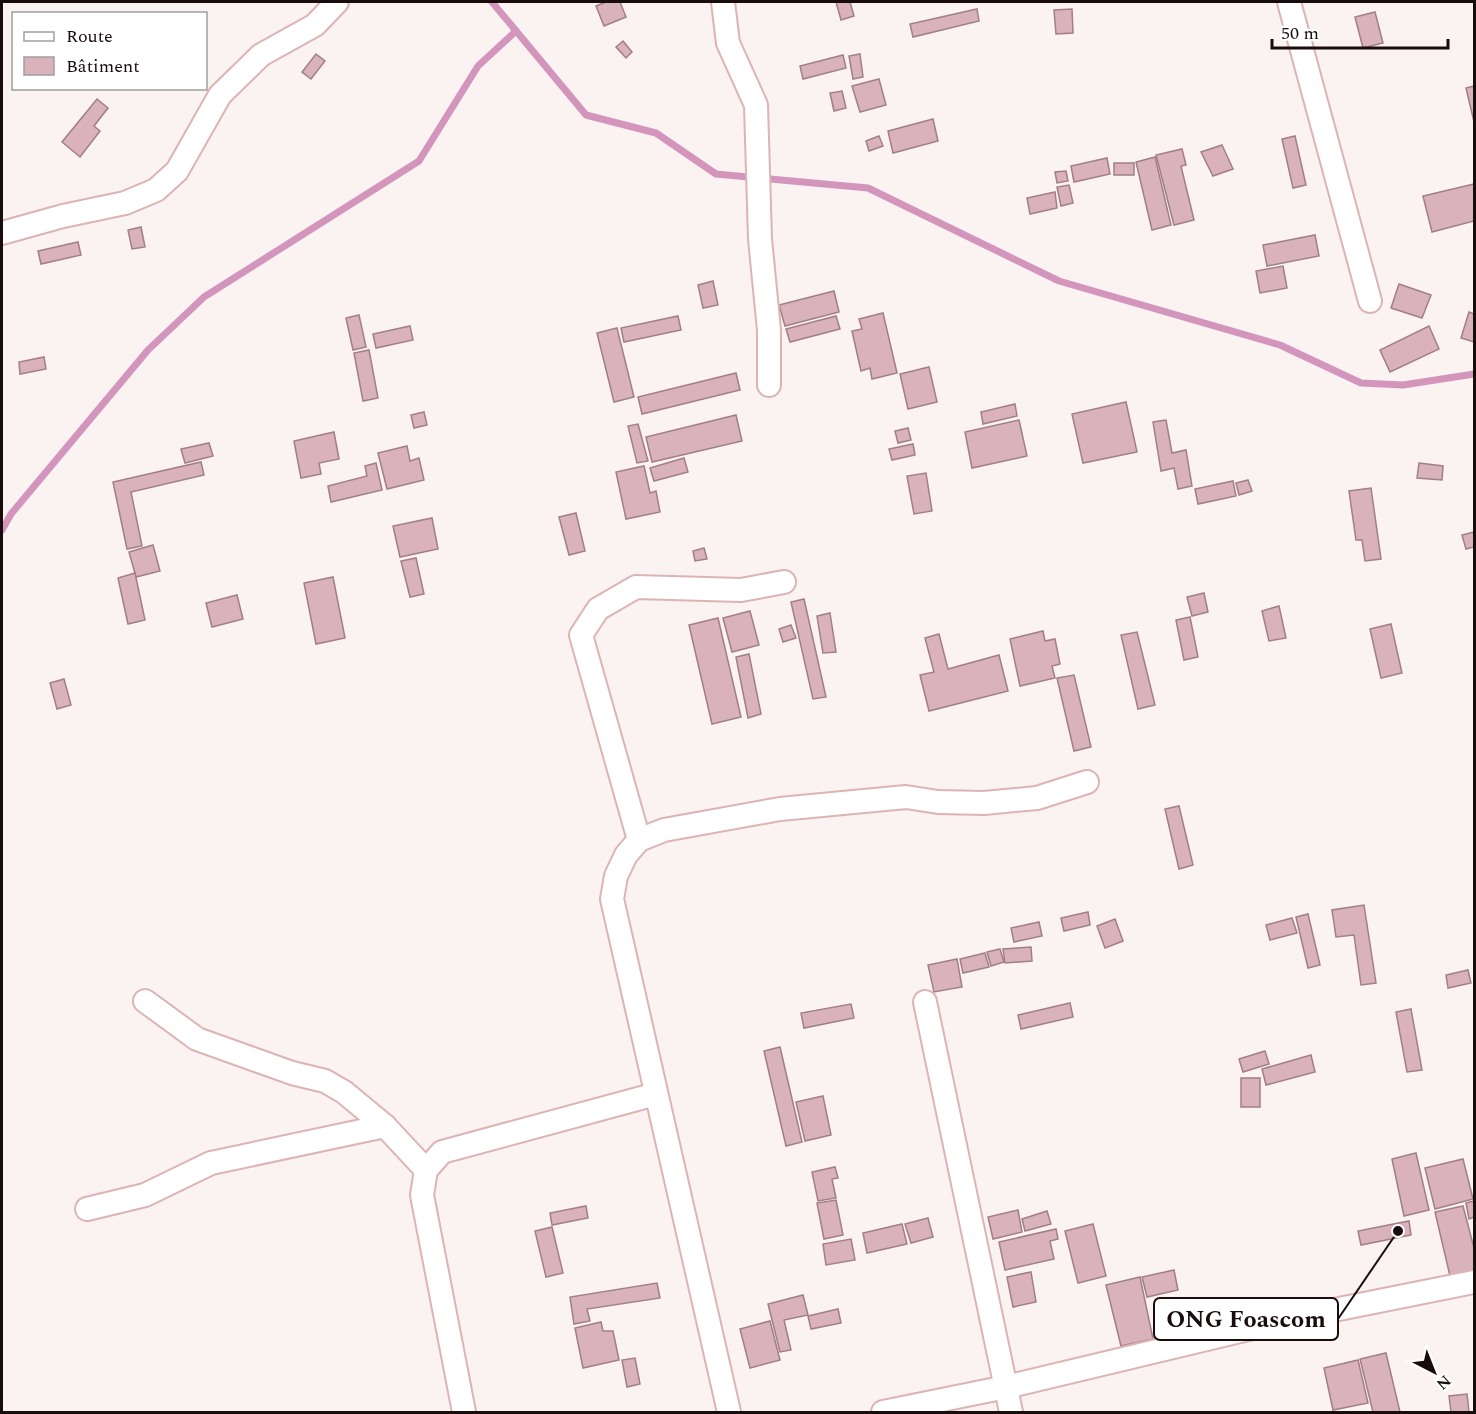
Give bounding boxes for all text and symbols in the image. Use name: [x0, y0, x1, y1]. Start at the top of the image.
legend: [12, 12, 207, 90]
scale bar: [1272, 12, 1448, 50]
text: 50 m: [1281, 20, 1319, 47]
text: Route: [66, 23, 113, 50]
text: Bâtiment: [66, 53, 140, 80]
callout: ONG Foascom: [1154, 1298, 1338, 1340]
text: ONG Foascom: [1166, 1302, 1326, 1338]
north arrow: [1404, 1342, 1464, 1402]
text: N: [1430, 1369, 1456, 1396]

